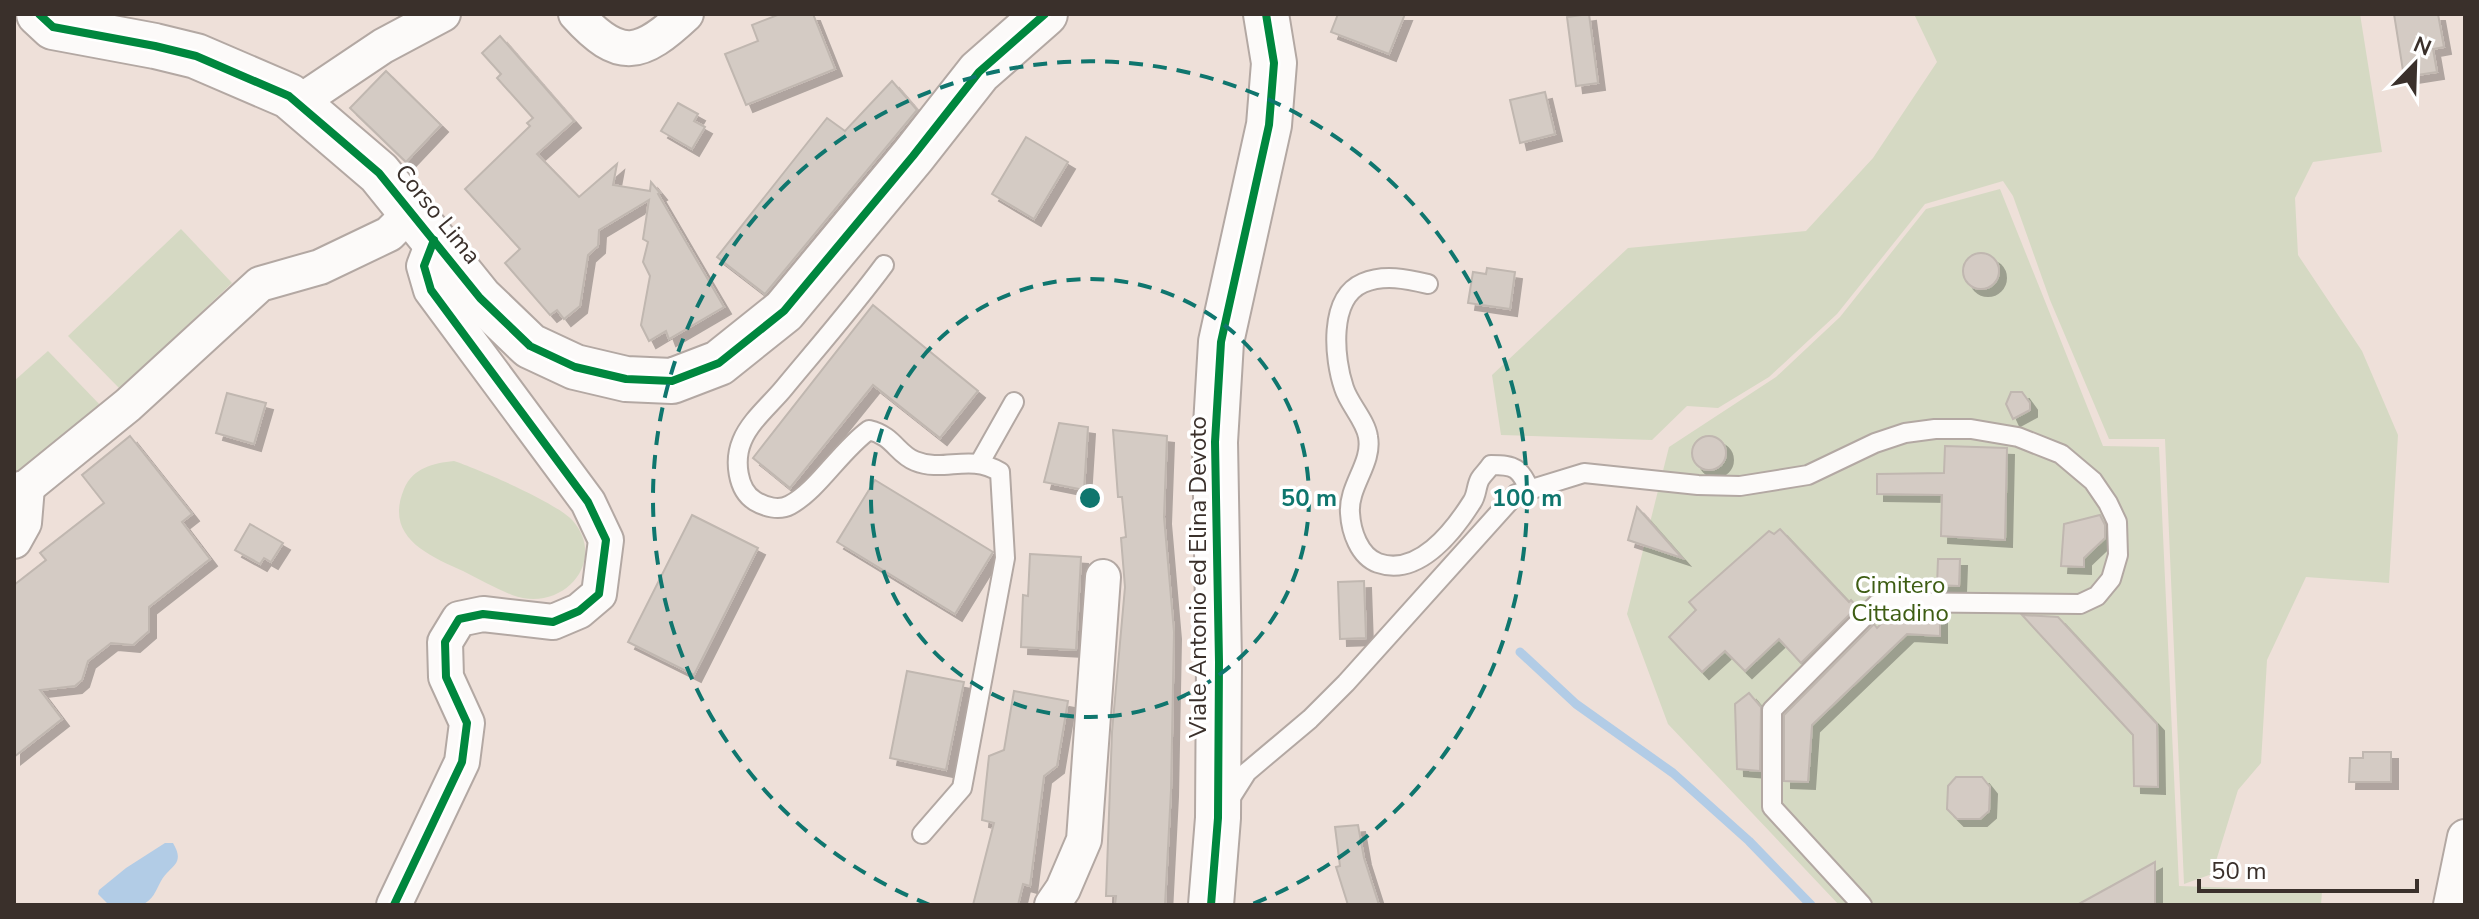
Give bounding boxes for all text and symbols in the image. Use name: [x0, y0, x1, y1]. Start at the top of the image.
north arrow: [2375, 24, 2455, 104]
text: N: [2409, 29, 2436, 64]
street label: Corso Lima: [388, 157, 488, 271]
street label: Viale Antonio ed Elina Devoto: [1182, 416, 1214, 739]
text: 50 m: [1281, 482, 1337, 514]
text: 100 m: [1492, 482, 1562, 514]
centre of rings: [1076, 484, 1104, 512]
park label: Cimitero Cittadino: [1851, 569, 1949, 629]
scale bar: [2199, 843, 2417, 893]
text: 50 m: [2211, 855, 2267, 887]

